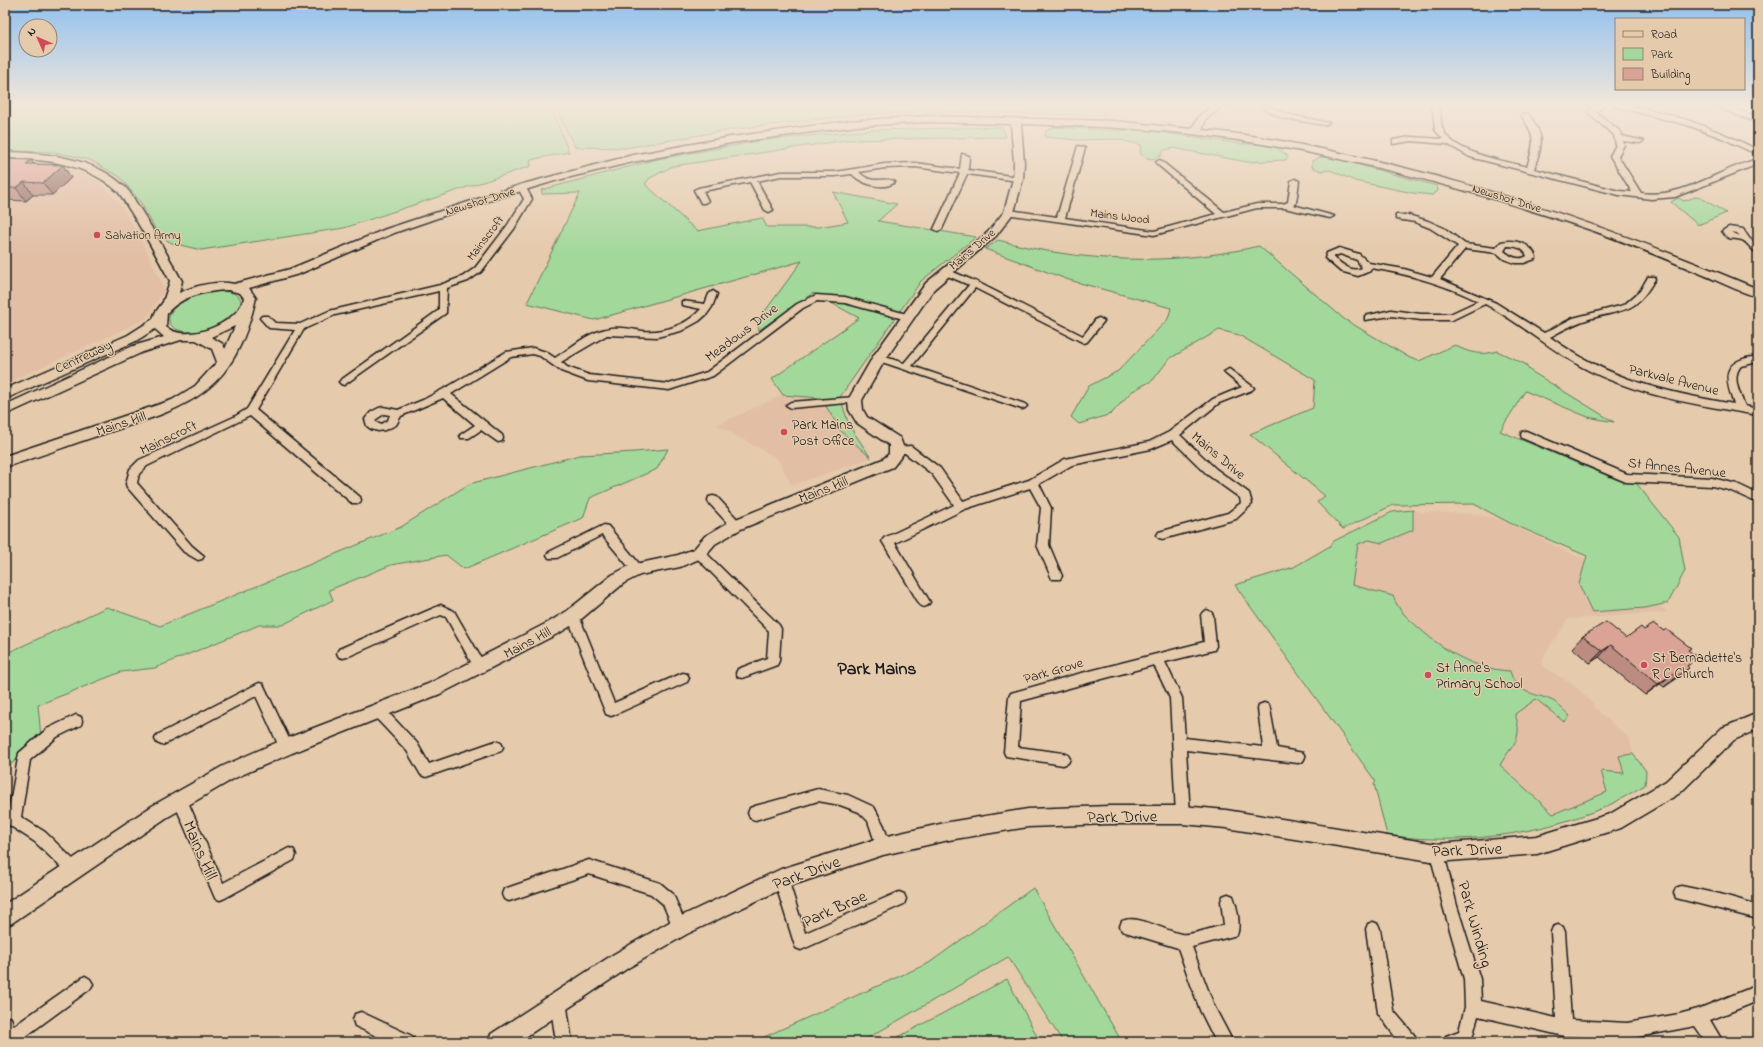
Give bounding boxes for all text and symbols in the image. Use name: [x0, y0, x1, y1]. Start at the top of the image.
north arrow: [18, 18, 58, 58]
legend: [1615, 18, 1745, 90]
text: N: [23, 23, 40, 40]
text: Road: [1651, 26, 1677, 44]
text: Park: [1651, 46, 1673, 64]
text: Building: [1650, 66, 1690, 85]
street label: Newshot Drive: [1470, 180, 1544, 218]
street label: Newshot Drive: [443, 183, 518, 221]
street label: Mains Wood: [1089, 204, 1151, 230]
street label: Mainscroft: [463, 212, 509, 265]
street label: Mains Drive: [946, 224, 1000, 275]
place label: Salvation Army: [105, 227, 181, 246]
marker: Salvation Army: [92, 230, 102, 240]
street label: Meadows Drive: [701, 298, 783, 368]
street label: Centreway: [52, 335, 116, 381]
street label: Parkvale Avenue: [1626, 359, 1722, 402]
street label: Mains Hill: [94, 406, 149, 442]
street label: Mainscroft: [137, 415, 201, 461]
place label: Park Mains Post Office: [792, 415, 855, 452]
marker: Park Mains Post Office: [779, 427, 789, 437]
street label: Mains Drive: [1186, 427, 1250, 486]
street label: St Annes Avenue: [1627, 453, 1728, 484]
street label: Mains Hill: [796, 471, 851, 509]
street label: Mains Hill: [500, 622, 555, 665]
place label: St Bernadette's R C Church: [1652, 648, 1742, 685]
street label: Park Grove: [1021, 653, 1086, 690]
district label: Park Mains: [838, 657, 916, 683]
place label: St Anne's Primary School: [1436, 658, 1523, 696]
marker: St Bernadette's R C Church: [1639, 660, 1649, 670]
marker: St Anne's Primary School: [1423, 670, 1433, 680]
street label: Park Drive: [1087, 804, 1158, 831]
street label: Mains Hill: [176, 817, 223, 884]
street label: Park Drive: [1431, 837, 1503, 864]
street label: Park Drive: [769, 849, 844, 897]
street label: Park Winding: [1448, 878, 1499, 971]
street label: Park Brae: [798, 884, 871, 935]

